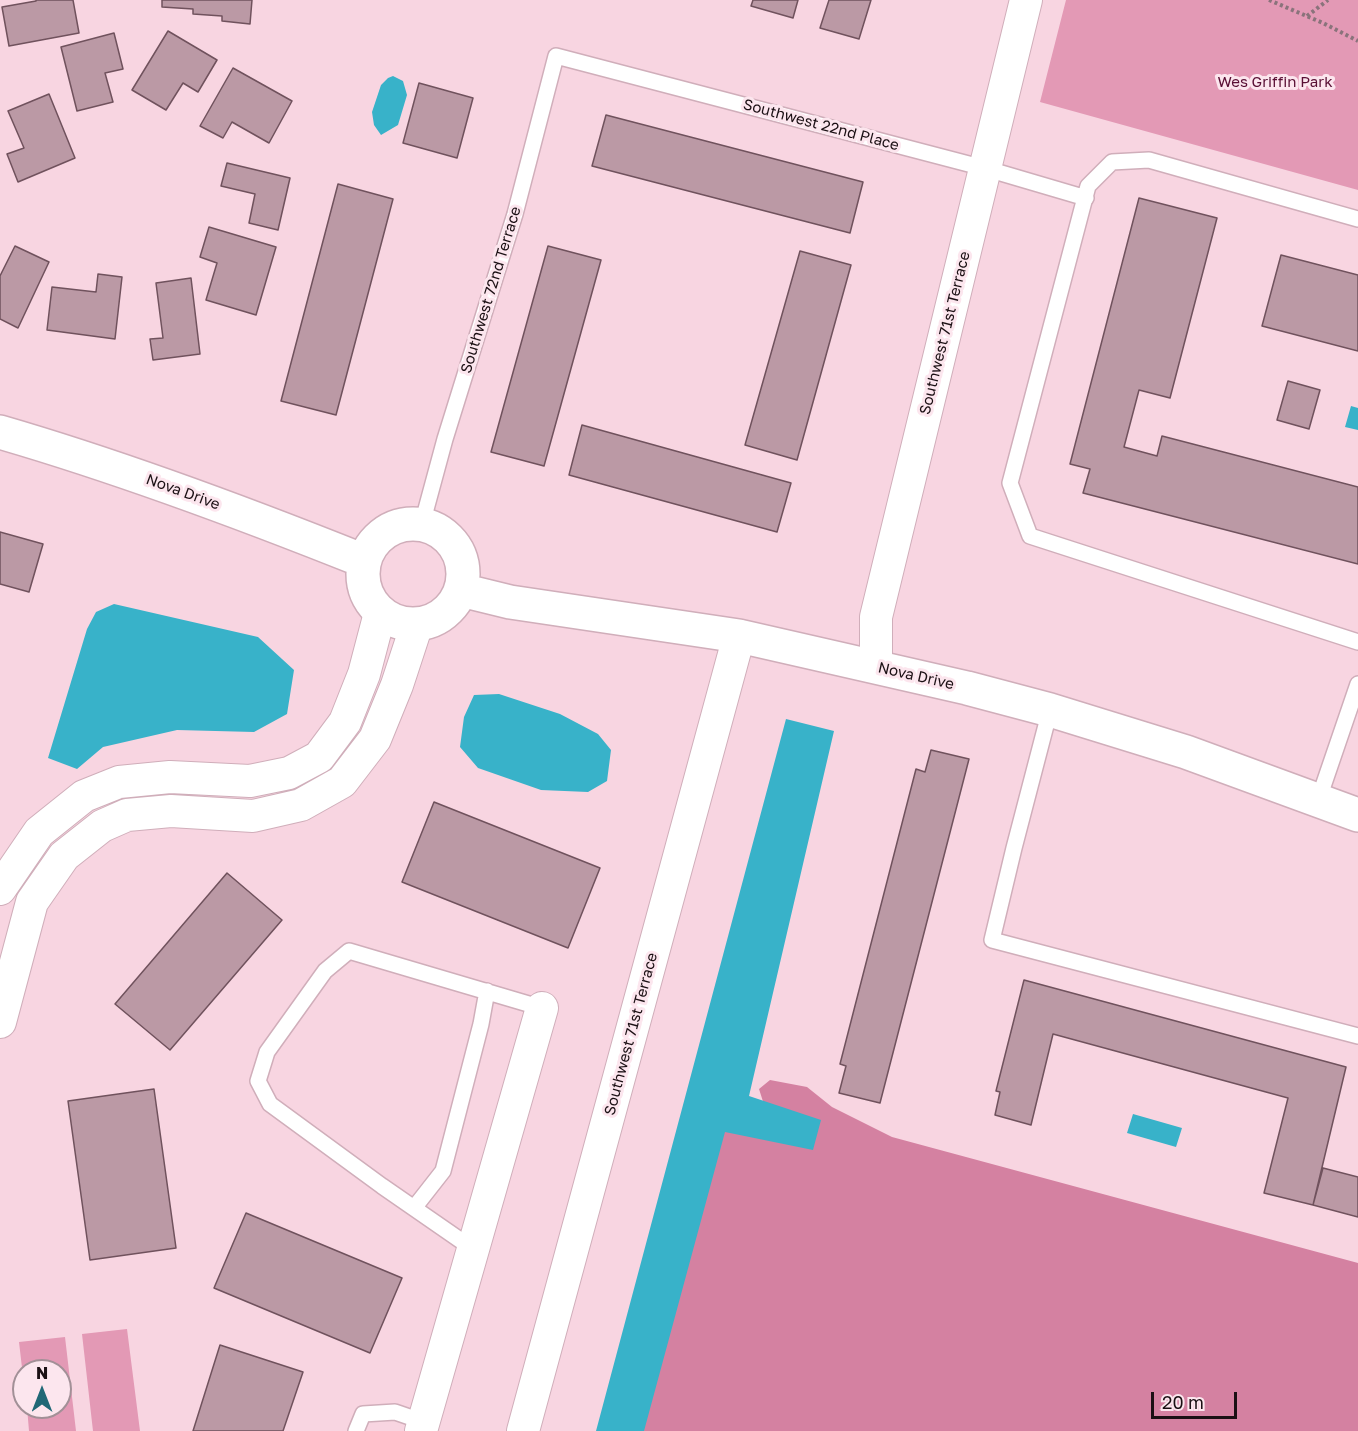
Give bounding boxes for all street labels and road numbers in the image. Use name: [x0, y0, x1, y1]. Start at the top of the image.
street label: Southwest 22nd Place: [741, 96, 901, 154]
street label: Southwest 72nd Terrace: [457, 204, 525, 376]
street label: Southwest 71st Terrace: [916, 249, 974, 417]
street label: Nova Drive: [144, 470, 222, 514]
street label: Nova Drive: [876, 659, 956, 693]
street label: Southwest 71st Terrace: [601, 951, 661, 1117]

